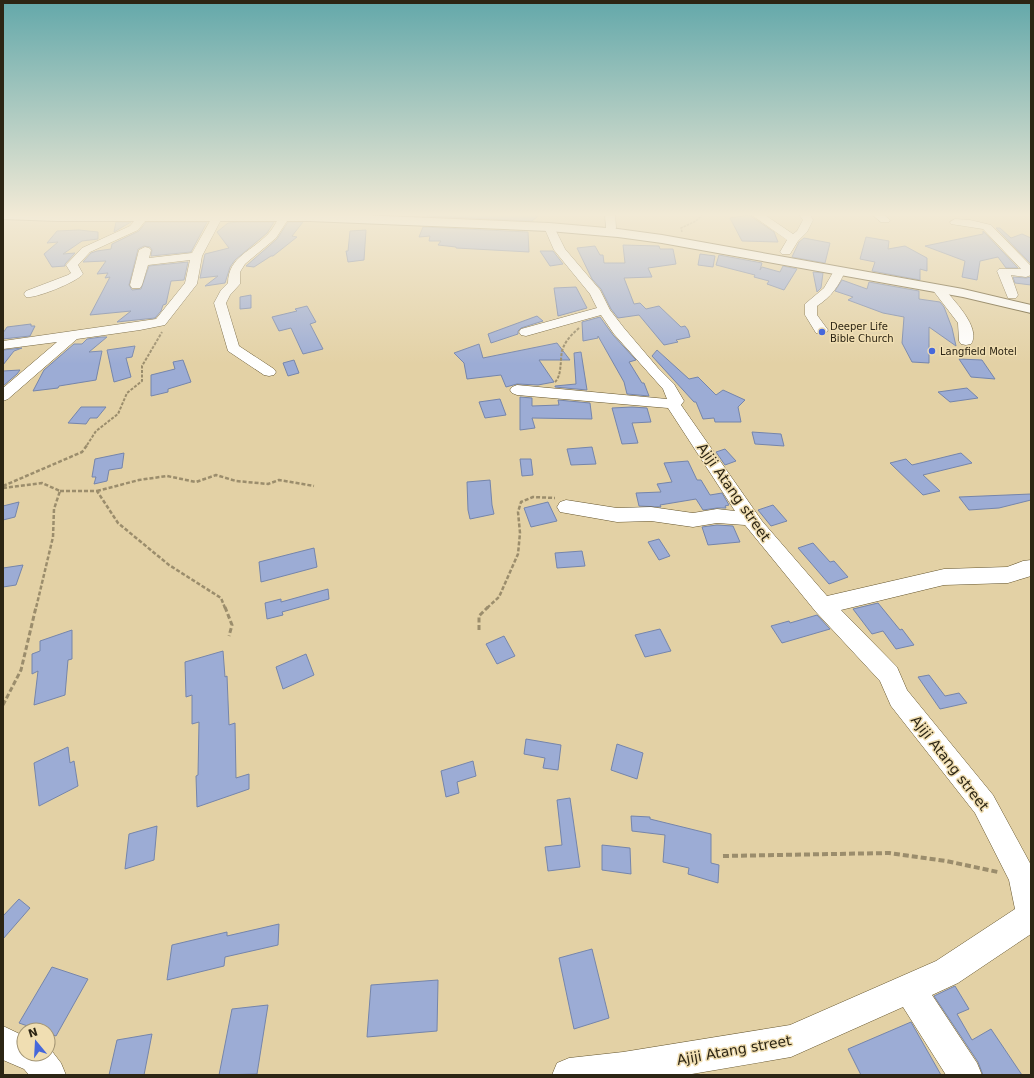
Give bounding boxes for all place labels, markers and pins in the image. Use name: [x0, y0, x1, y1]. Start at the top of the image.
place label: Deeper Life Bible Church: [830, 321, 893, 344]
marker: Deeper Life Bible Church: [817, 327, 827, 337]
marker: Langfield Motel: [927, 346, 937, 356]
place label: Langfield Motel: [940, 346, 1017, 357]

